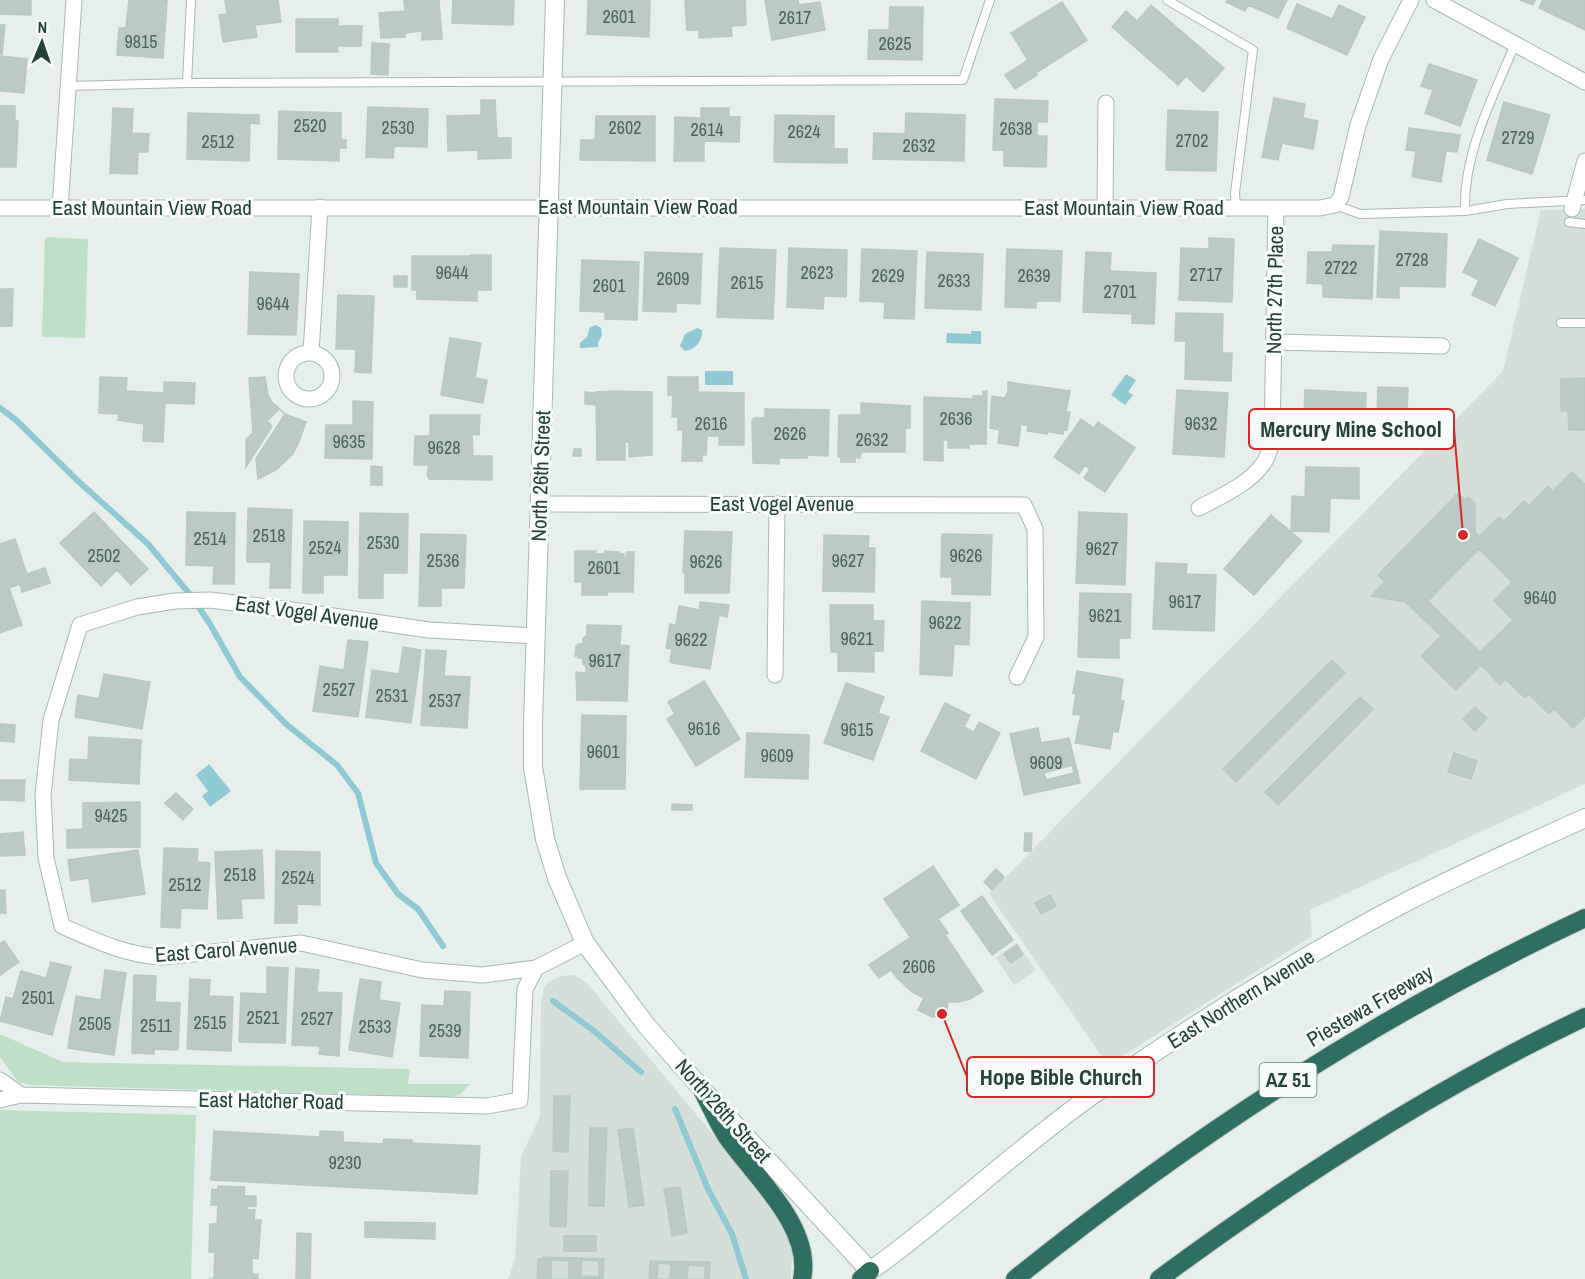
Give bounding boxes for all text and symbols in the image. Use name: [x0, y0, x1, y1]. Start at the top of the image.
house number: 2601: [603, 4, 636, 29]
house number: 2617: [779, 5, 811, 30]
north arrow: [12, 12, 72, 72]
text: N: [37, 16, 48, 38]
house number: 9815: [125, 29, 157, 54]
house number: 2625: [879, 31, 911, 56]
house number: 2520: [294, 113, 326, 138]
house number: 2530: [382, 115, 414, 140]
house number: 2602: [609, 115, 641, 140]
house number: 2638: [1000, 116, 1032, 141]
house number: 2614: [691, 117, 723, 142]
house number: 2624: [788, 119, 820, 144]
house number: 2729: [1502, 125, 1534, 150]
house number: 2702: [1176, 128, 1208, 153]
house number: 2512: [202, 129, 234, 154]
house number: 2632: [903, 133, 935, 158]
street label: East Mountain View Road: [538, 192, 738, 221]
street label: East Mountain View Road: [52, 193, 252, 222]
street label: East Mountain View Road: [1024, 193, 1224, 222]
street label: North 27th Place: [1259, 226, 1290, 354]
house number: 2728: [1396, 247, 1428, 272]
house number: 2722: [1325, 255, 1357, 280]
house number: 9644: [436, 260, 468, 285]
house number: 2623: [801, 260, 833, 285]
house number: 2717: [1190, 262, 1222, 287]
house number: 2629: [872, 263, 904, 288]
house number: 2639: [1018, 263, 1050, 288]
house number: 2609: [657, 266, 689, 291]
house number: 2633: [938, 268, 970, 293]
house number: 2615: [731, 270, 763, 295]
house number: 2601: [593, 273, 626, 298]
house number: 2701: [1104, 279, 1137, 304]
house number: 9644: [257, 291, 289, 316]
house number: 2636: [940, 406, 972, 431]
callout: Mercury Mine School: [1249, 409, 1454, 449]
street label: North 26th Street: [524, 410, 557, 542]
house number: 2616: [695, 411, 727, 436]
house number: 9632: [1185, 411, 1217, 436]
text: Mercury Mine School: [1260, 414, 1442, 444]
house number: 2626: [774, 421, 806, 446]
house number: 2632: [856, 427, 888, 452]
house number: 9635: [333, 429, 365, 454]
house number: 9628: [428, 435, 460, 460]
street label: East Vogel Avenue: [710, 489, 854, 518]
house number: 2518: [253, 523, 285, 548]
house number: 2514: [194, 526, 226, 551]
house number: 2530: [367, 530, 399, 555]
house number: 2524: [309, 535, 341, 560]
house number: 9627: [1086, 536, 1118, 561]
house number: 2502: [88, 543, 120, 568]
house number: 9626: [950, 543, 982, 568]
house number: 2536: [427, 548, 459, 573]
house number: 9627: [832, 548, 864, 573]
house number: 9626: [690, 549, 722, 574]
house number: 2601: [588, 555, 621, 580]
house number: 9640: [1524, 585, 1556, 610]
street label: East Vogel Avenue: [234, 588, 381, 637]
house number: 9617: [1169, 589, 1201, 614]
house number: 9621: [1089, 603, 1122, 628]
house number: 9622: [929, 610, 961, 635]
house number: 9621: [841, 626, 874, 651]
house number: 9622: [675, 627, 707, 652]
house number: 9617: [589, 648, 621, 673]
house number: 2527: [323, 677, 355, 702]
house number: 2531: [376, 683, 409, 708]
house number: 2537: [429, 688, 461, 713]
house number: 9616: [688, 716, 720, 741]
house number: 9615: [841, 717, 873, 742]
house number: 9601: [587, 739, 620, 764]
house number: 9609: [761, 743, 793, 768]
house number: 9609: [1030, 750, 1062, 775]
house number: 9425: [95, 803, 127, 828]
house number: 2518: [224, 862, 256, 887]
house number: 2524: [282, 865, 314, 890]
house number: 2512: [169, 872, 201, 897]
street label: East Carol Avenue: [154, 930, 298, 969]
street label: East Northern Avenue: [1162, 942, 1320, 1055]
house number: 2606: [903, 954, 935, 979]
street label: Piestewa Freeway: [1301, 957, 1439, 1054]
house number: 2501: [22, 985, 55, 1010]
house number: 2521: [247, 1005, 280, 1030]
house number: 2527: [301, 1006, 333, 1031]
house number: 2515: [194, 1010, 226, 1035]
house number: 2505: [79, 1011, 111, 1036]
house number: 2511: [140, 1013, 173, 1038]
house number: 2533: [359, 1014, 391, 1039]
house number: 2539: [429, 1018, 461, 1043]
street label: North 26th Street: [669, 1052, 778, 1169]
callout: Hope Bible Church: [967, 1057, 1154, 1097]
text: Hope Bible Church: [980, 1062, 1142, 1092]
road number: AZ 51: [1260, 1063, 1316, 1097]
street label: East Hatcher Road: [198, 1085, 344, 1116]
house number: 9230: [329, 1150, 361, 1175]

